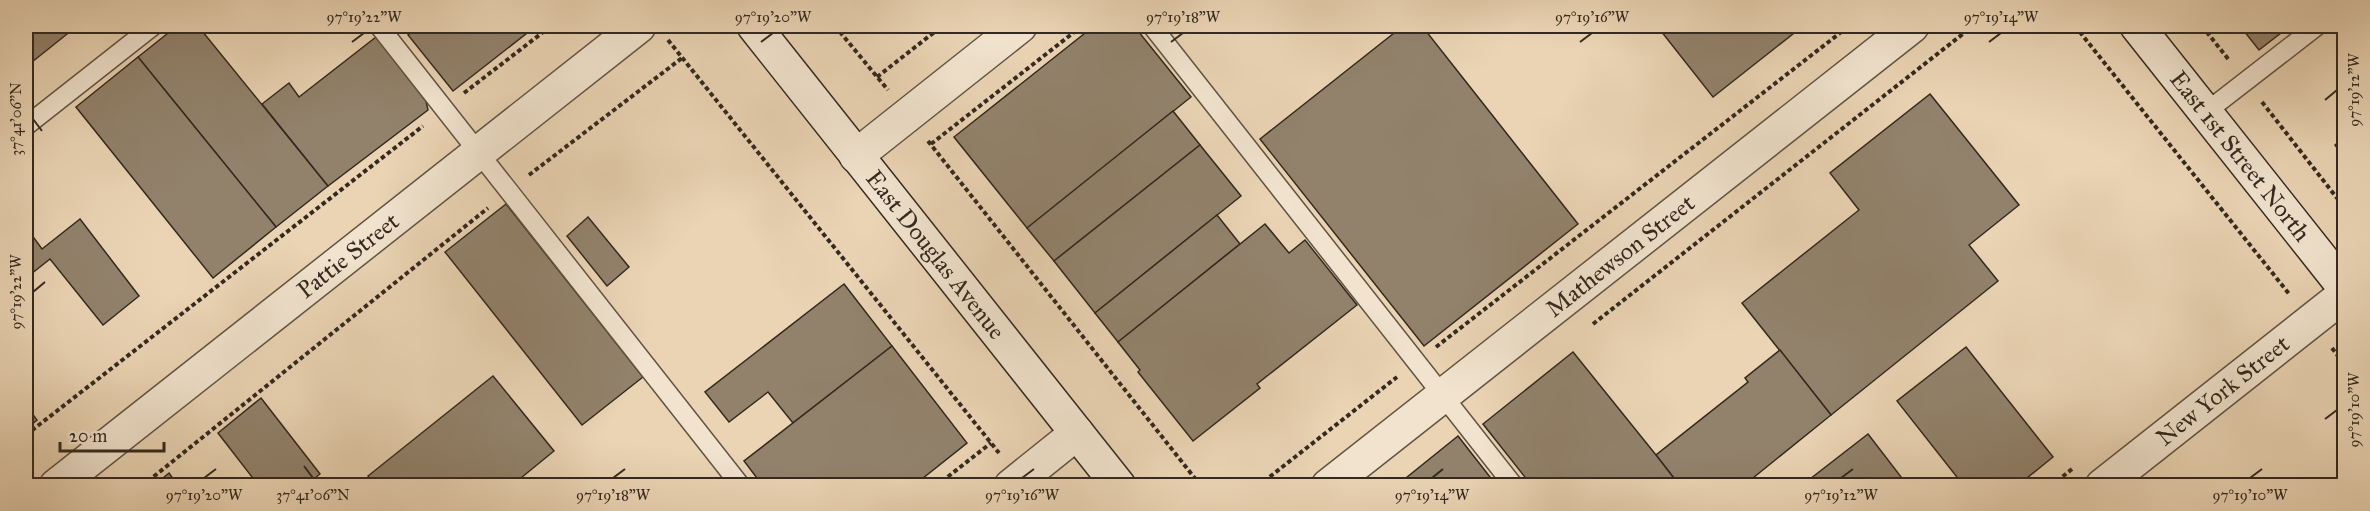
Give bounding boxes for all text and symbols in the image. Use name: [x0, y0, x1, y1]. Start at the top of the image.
text: 97°19'22"W: [326, 8, 402, 26]
text: 97°19'20"W: [735, 8, 812, 26]
text: 97°19'18"W: [1146, 8, 1221, 26]
text: 97°19'16"W: [1555, 8, 1630, 26]
text: 97°19'14"W: [1964, 8, 2039, 26]
text: 97°19'12"W: [2345, 52, 2363, 127]
street label: East 1st Street North: [2163, 65, 2317, 247]
text: 37°41'06"N: [7, 82, 25, 156]
street label: East Douglas Avenue: [859, 164, 1012, 345]
street label: Mathewson Street: [1540, 188, 1701, 324]
street label: Pattie Street: [291, 206, 406, 305]
text: 97°19'22"W: [7, 254, 25, 330]
street label: New York Street: [2150, 328, 2296, 452]
text: 97°19'10"W: [2345, 372, 2363, 447]
scale bar: [60, 415, 164, 453]
text: 20 m: [69, 425, 107, 447]
text: 97°19'20"W: [166, 486, 243, 504]
text: 37°41'06"N: [276, 486, 350, 504]
text: 97°19'18"W: [576, 486, 651, 504]
text: 97°19'16"W: [985, 486, 1060, 504]
text: 97°19'14"W: [1395, 486, 1470, 504]
text: 97°19'12"W: [1804, 486, 1879, 504]
text: 97°19'10"W: [2213, 486, 2288, 504]

